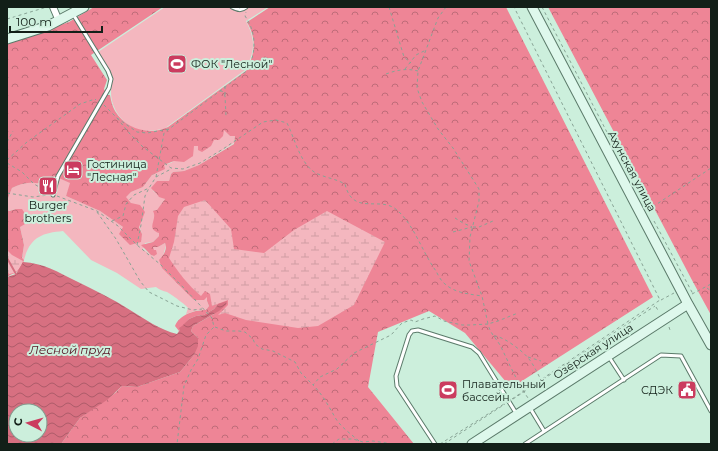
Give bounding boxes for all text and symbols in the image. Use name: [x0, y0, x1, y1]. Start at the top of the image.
scale bar: [10, 8, 102, 34]
text: 100 m: [16, 14, 52, 29]
sports icon: ФОК "Лесной": [166, 53, 188, 75]
place label: ФОК "Лесной": [191, 57, 272, 71]
street label: Ахунская улица: [605, 128, 659, 214]
place label: Гостиница "Лесная": [87, 157, 147, 184]
hotel icon: Гостиница "Лесная": [62, 159, 84, 181]
restaurant icon: Burger brothers: [37, 175, 59, 197]
place label: Burger brothers: [25, 198, 72, 225]
street label: Озёрская улица: [550, 320, 636, 382]
water label: Лесной пруд: [28, 342, 111, 357]
place label: Плавательный бассейн: [462, 377, 546, 404]
sports icon: Плавательный бассейн: [437, 379, 459, 401]
public building icon: СДЭК: [676, 379, 698, 401]
place label: СДЭК: [641, 383, 673, 397]
north arrow: [8, 403, 48, 443]
text: С: [11, 417, 25, 427]

